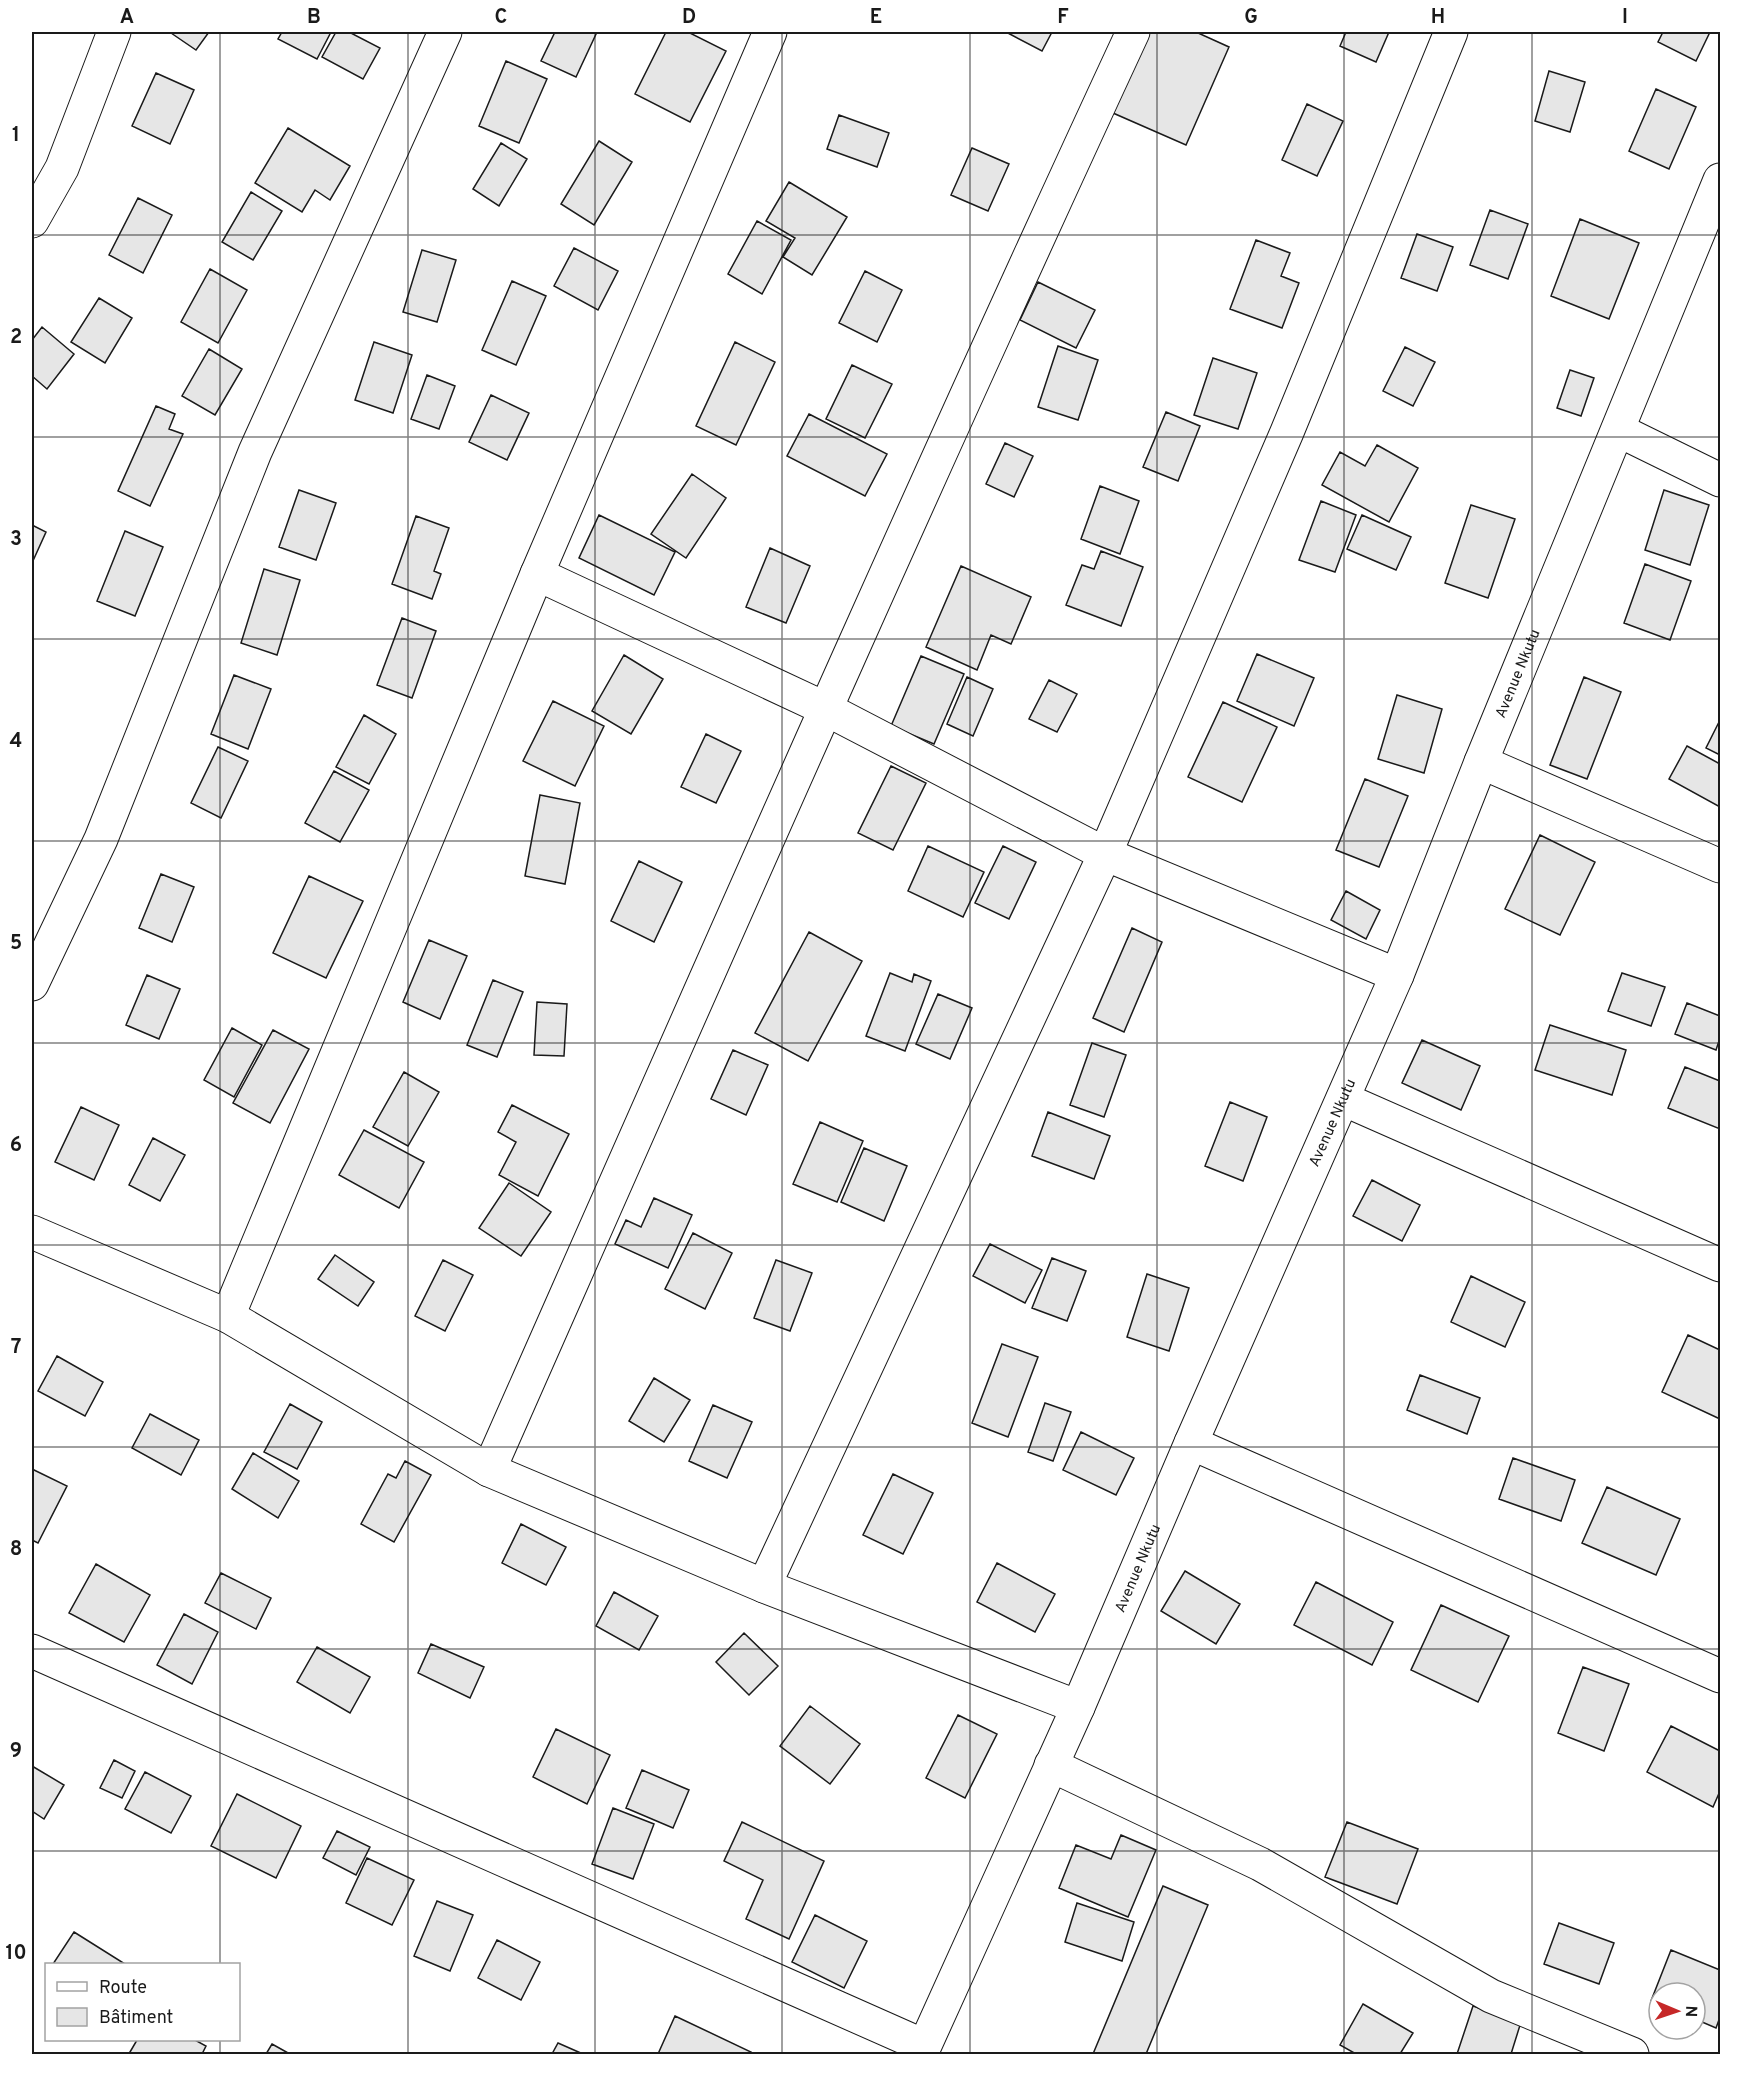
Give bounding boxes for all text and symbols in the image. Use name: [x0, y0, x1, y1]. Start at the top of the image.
text: A: [120, 5, 134, 31]
text: B: [307, 5, 321, 31]
text: C: [495, 5, 507, 31]
text: D: [682, 5, 696, 31]
text: E: [870, 5, 882, 31]
text: F: [1057, 5, 1069, 31]
text: G: [1244, 5, 1258, 31]
text: H: [1431, 5, 1445, 31]
text: I: [1622, 5, 1628, 31]
text: 1: [12, 123, 20, 149]
text: 2: [10, 325, 22, 351]
text: 3: [10, 527, 22, 553]
street label: Avenue Nkutu: [1492, 627, 1545, 721]
text: 4: [10, 729, 22, 755]
text: 5: [10, 931, 22, 957]
street label: Avenue Nkutu: [1306, 1076, 1361, 1170]
text: 6: [10, 1133, 22, 1159]
text: 7: [11, 1335, 21, 1361]
street label: Avenue Nkutu: [1112, 1522, 1166, 1616]
text: 8: [10, 1537, 22, 1563]
text: 9: [10, 1739, 22, 1765]
text: 10: [5, 1941, 27, 1967]
legend: [45, 1963, 240, 2041]
text: Route: [99, 1977, 147, 2000]
north arrow: [1647, 1981, 1707, 2041]
text: N: [1680, 2005, 1700, 2018]
text: Bâtiment: [99, 2007, 173, 2030]

